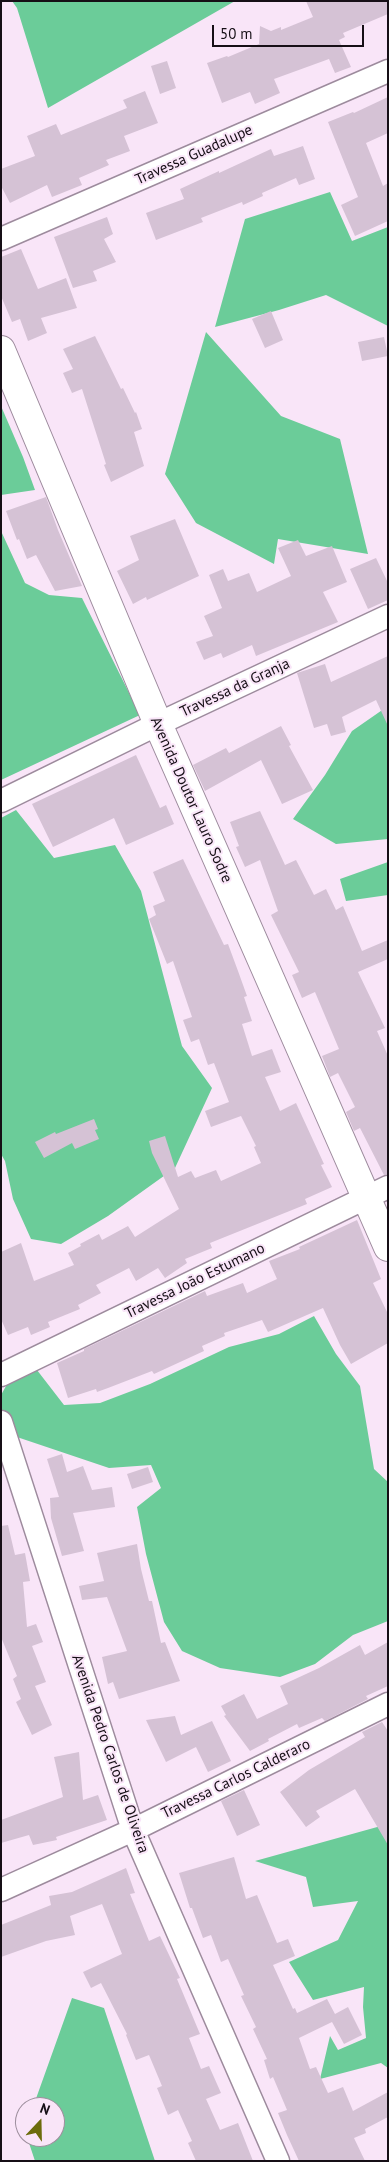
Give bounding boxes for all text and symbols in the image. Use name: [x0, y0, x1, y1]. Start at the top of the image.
scale bar: [214, 15, 366, 47]
text: 50 m: [220, 24, 253, 43]
street label: Travessa Guadalupe: [133, 121, 255, 189]
street label: Travessa da Granja: [177, 655, 293, 721]
street label: Avenida Doutor Lauro Sodre: [146, 714, 236, 886]
street label: Travessa João Estumano: [122, 1239, 268, 1323]
street label: Avenida Pedro Carlos de Oliveira: [68, 1652, 152, 1856]
street label: Travessa Carlos Calderaro: [159, 1735, 313, 1823]
north arrow: [15, 2097, 65, 2147]
text: N: [37, 2099, 53, 2119]

